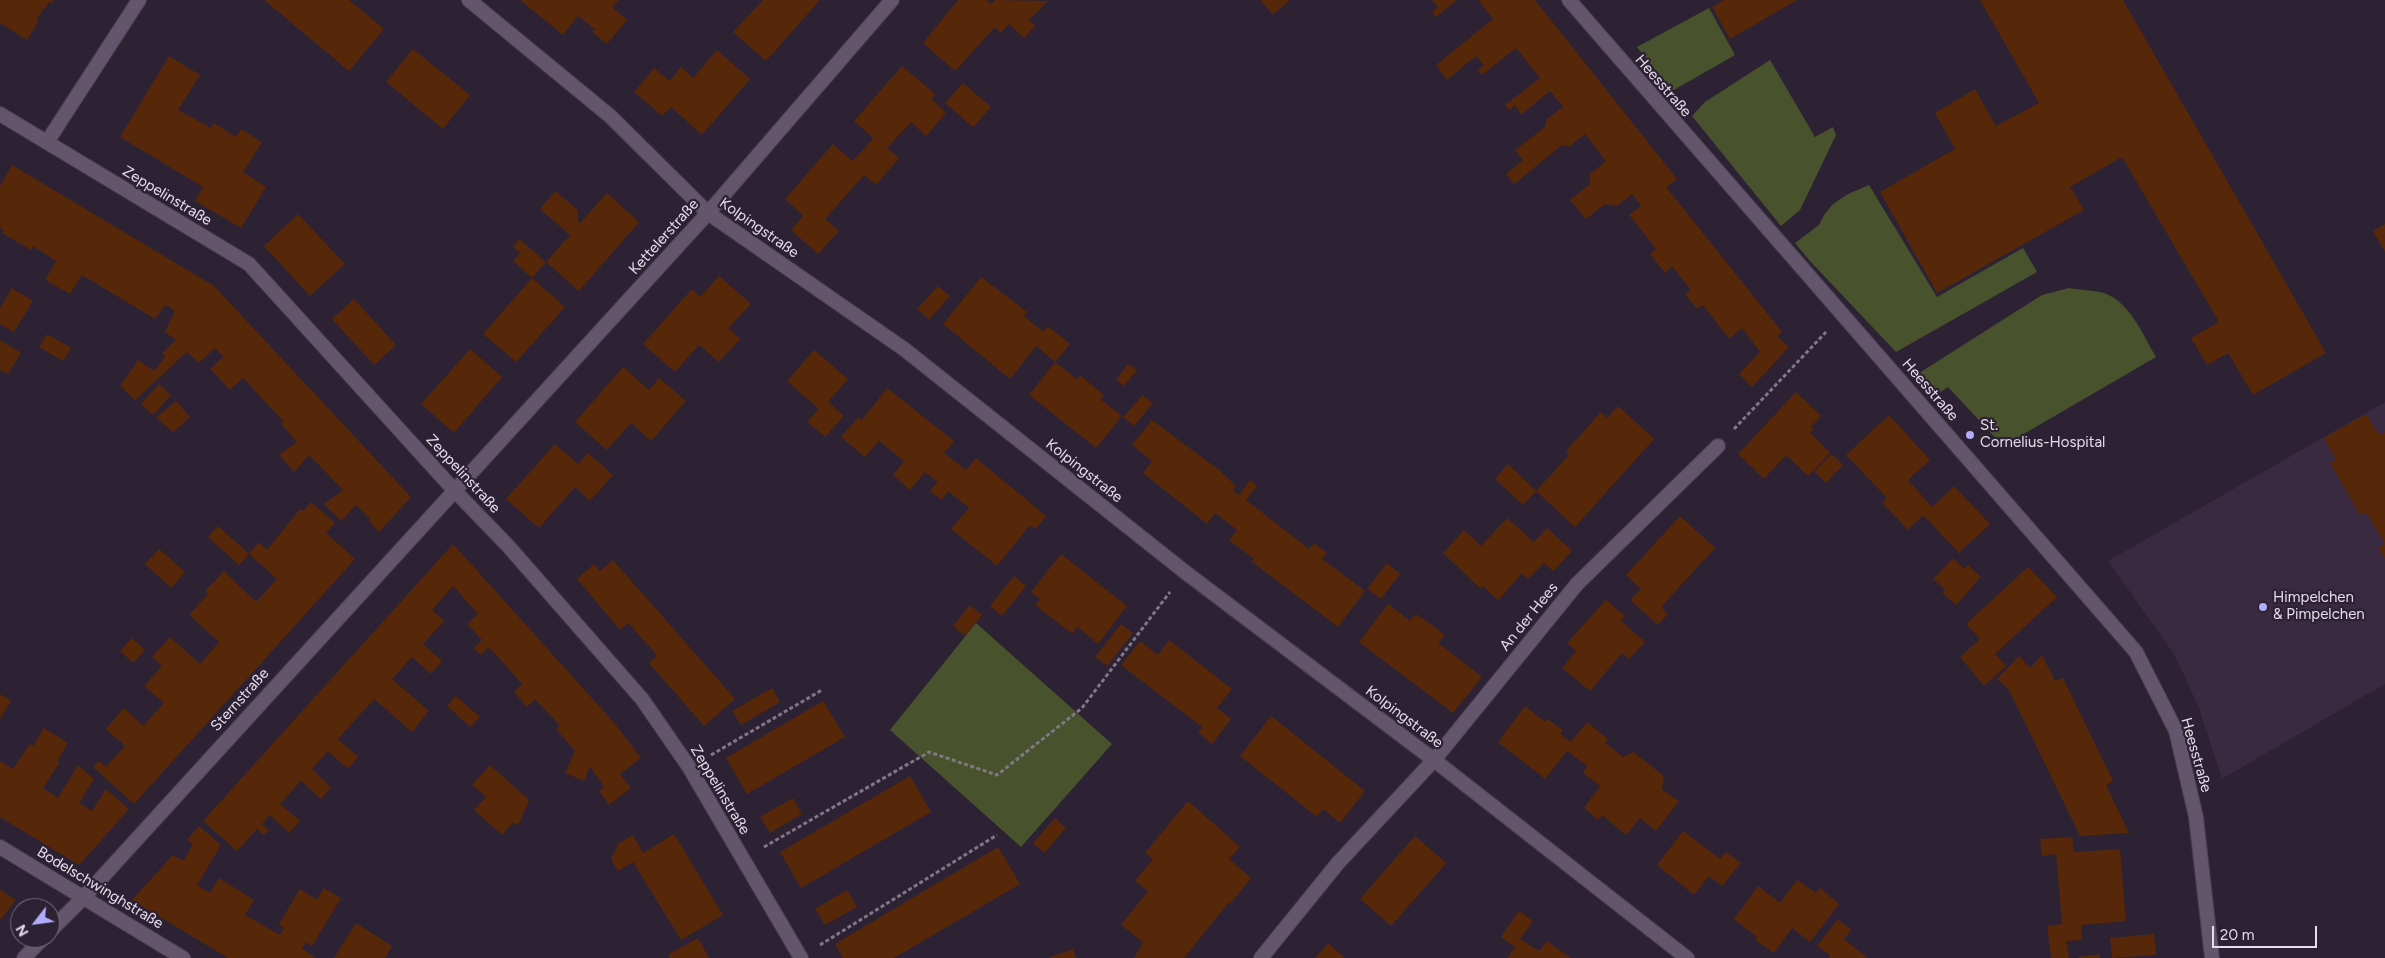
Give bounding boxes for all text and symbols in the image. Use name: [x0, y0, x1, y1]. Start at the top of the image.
street label: Heesstraße: [1631, 51, 1695, 121]
street label: Zeppelinstraße: [119, 162, 215, 230]
street label: Kolpingstraße: [716, 194, 802, 262]
street label: Kettelerstraße: [625, 196, 703, 278]
street label: Heesstraße: [1898, 355, 1962, 425]
place label: St. Cornelius-Hospital: [1980, 417, 2105, 452]
marker: St. Cornelius-Hospital: [1964, 429, 1976, 441]
street label: Zeppelinstraße: [422, 431, 504, 517]
street label: Kolpingstraße: [1042, 435, 1126, 507]
street label: An der Hees: [1496, 579, 1562, 655]
place label: Himpelchen & Pimpelchen: [2273, 589, 2365, 624]
marker: Himpelchen & Pimpelchen: [2257, 601, 2269, 613]
street label: Sternstraße: [207, 665, 273, 735]
street label: Kolpingstraße: [1362, 682, 1446, 752]
street label: Heesstraße: [2177, 716, 2215, 794]
street label: Zeppelinstraße: [686, 742, 754, 838]
street label: Bodelschwinghstraße: [34, 843, 166, 933]
north arrow: [10, 898, 60, 948]
scale bar: [2215, 916, 2320, 948]
text: N: [12, 921, 33, 939]
text: 20 m: [2220, 926, 2254, 944]

